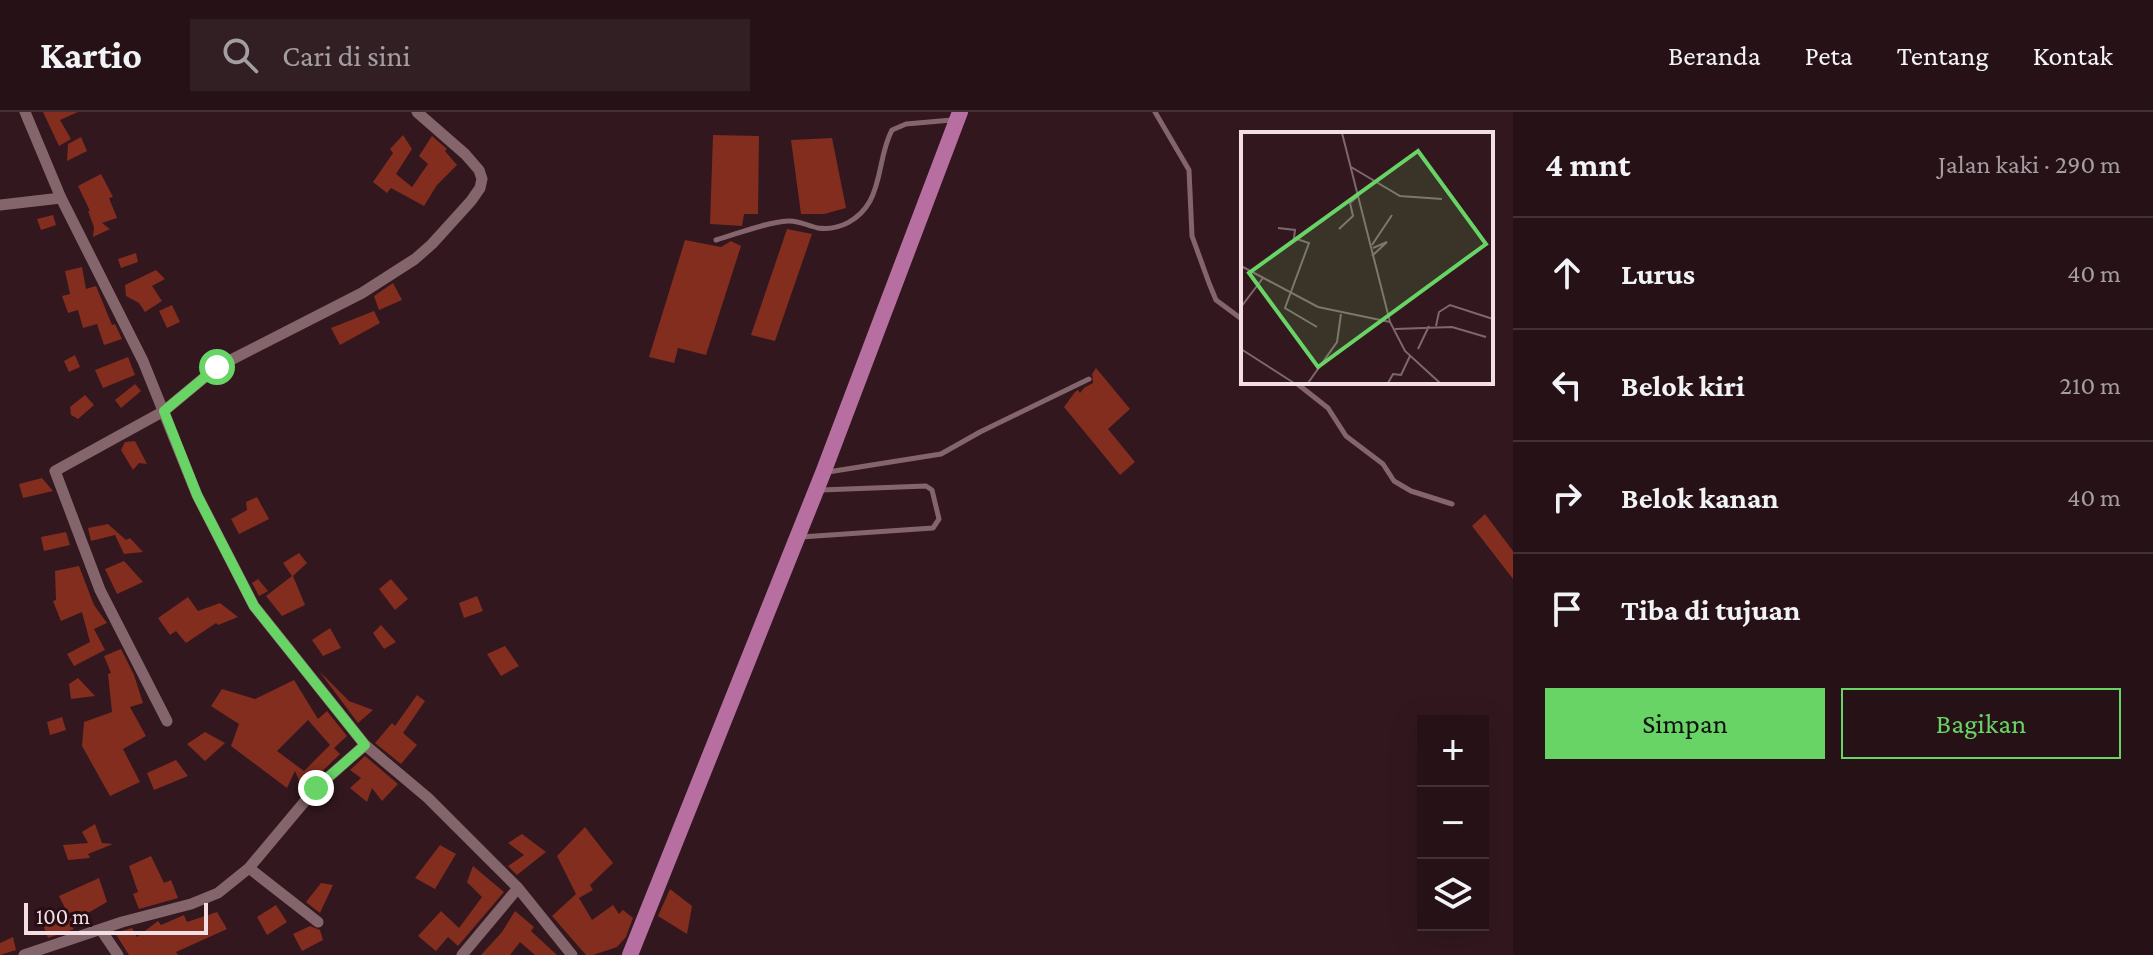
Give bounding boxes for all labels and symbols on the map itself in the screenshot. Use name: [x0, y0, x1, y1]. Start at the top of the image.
inset map: [1241, 132, 1493, 384]
route start: [199, 349, 235, 385]
route end: [298, 770, 334, 806]
scale bar: [24, 899, 208, 935]

